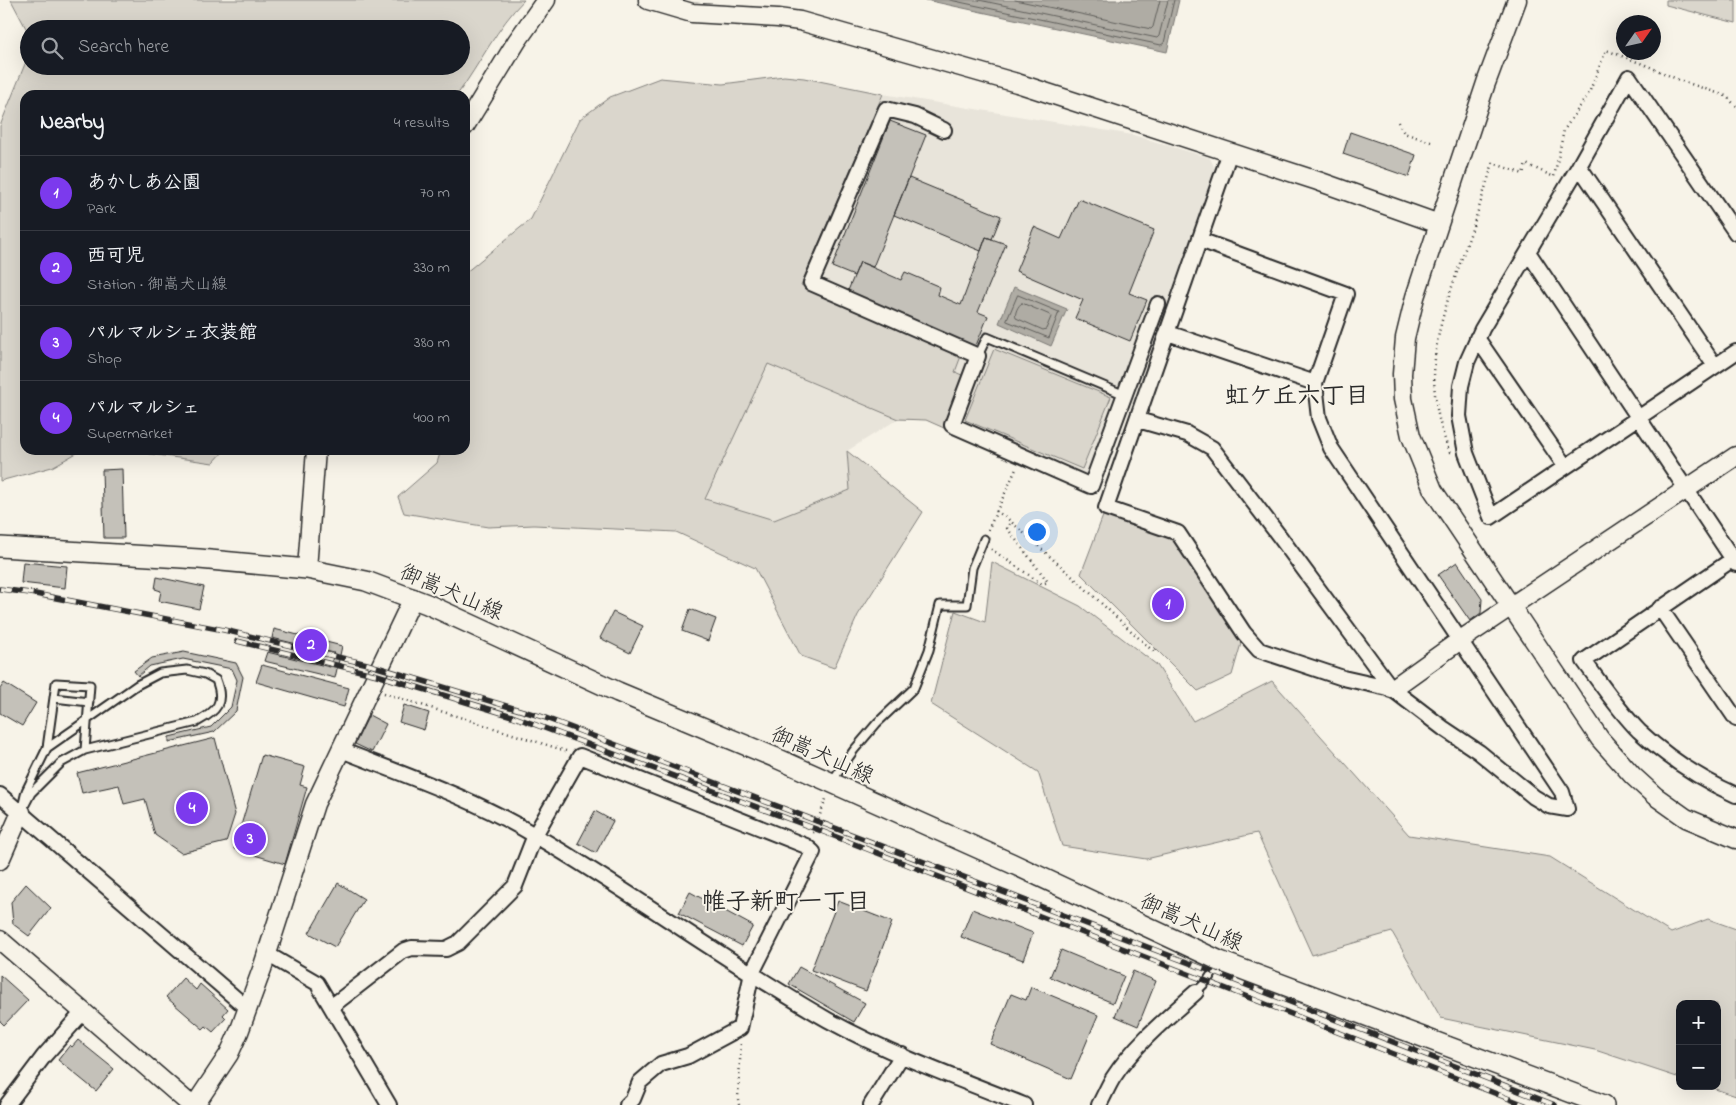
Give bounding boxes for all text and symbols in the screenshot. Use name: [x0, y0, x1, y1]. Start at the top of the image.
north arrow: [1616, 15, 1661, 60]
search box: [20, 20, 470, 75]
icon: search: [38, 34, 66, 62]
text: Search here: [78, 34, 169, 61]
text: Nearby: [40, 108, 104, 138]
text: 4 results: [394, 111, 450, 135]
text: あかしあ公園: [87, 170, 201, 197]
text: 1: [53, 181, 59, 205]
text: 70 m: [420, 181, 450, 205]
text: Park: [87, 197, 116, 221]
text: 西可児: [87, 243, 144, 270]
text: 2: [52, 256, 60, 280]
text: 330 m: [413, 256, 450, 280]
text: Station · 御嵩犬山線: [87, 273, 227, 297]
text: パルマルシェ衣装館: [87, 320, 257, 347]
text: 3: [53, 331, 59, 355]
text: 380 m: [414, 331, 450, 355]
text: Shop: [87, 347, 122, 371]
district label: 虹ケ丘六丁目: [1225, 380, 1369, 415]
text: パルマルシェ: [87, 395, 200, 422]
text: 4: [53, 406, 59, 430]
text: 400 m: [413, 406, 450, 430]
text: Supermarket: [87, 422, 173, 446]
your location: [1024, 519, 1050, 545]
street label: 御嵩犬山線: [394, 558, 508, 630]
pin: 1: [1152, 585, 1184, 623]
pin: 2: [295, 626, 327, 664]
street label: 御嵩犬山線: [765, 720, 879, 794]
pin: 4: [176, 789, 208, 827]
pin: 3: [234, 820, 266, 858]
district label: 帷子新町一丁目: [702, 886, 870, 921]
street label: 御嵩犬山線: [1134, 887, 1248, 961]
map controls: [1676, 1000, 1721, 1090]
button: +: [1676, 1000, 1721, 1045]
button: −: [1676, 1045, 1721, 1090]

